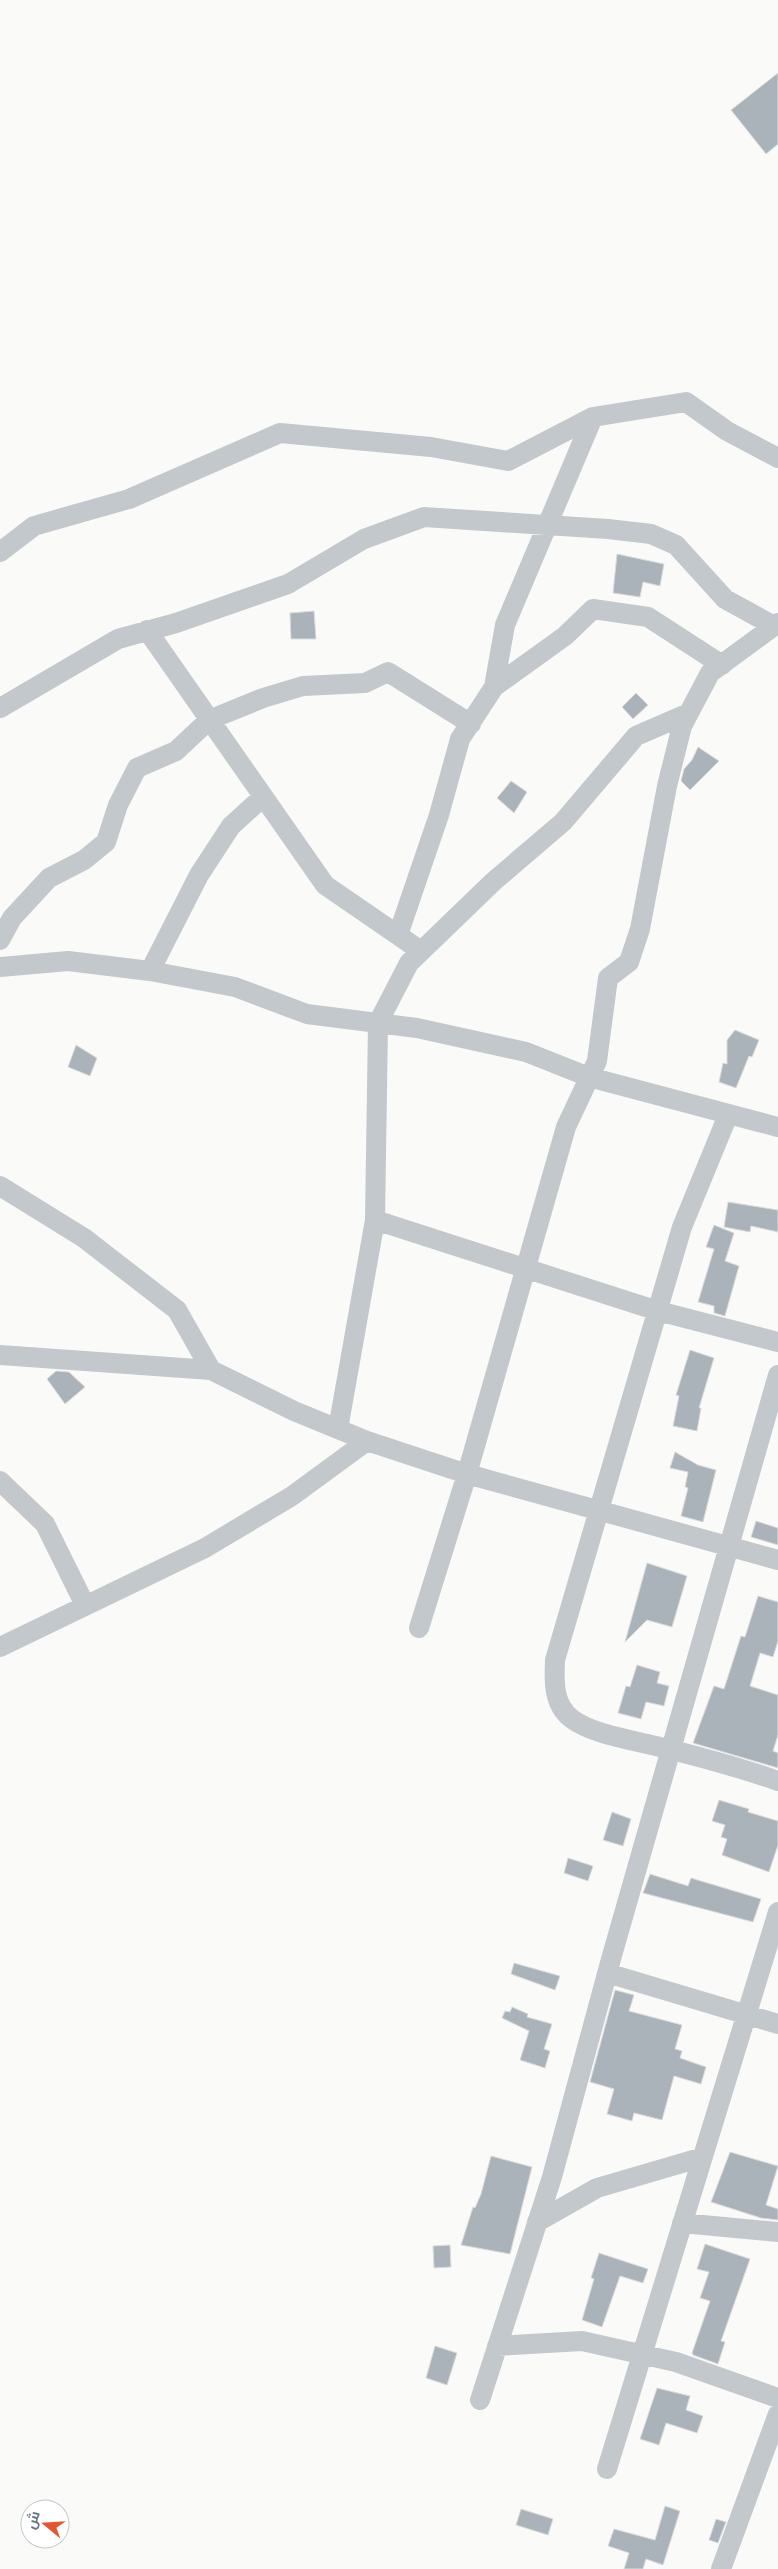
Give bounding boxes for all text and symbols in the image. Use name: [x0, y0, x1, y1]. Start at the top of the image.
north arrow: [20, 2499, 70, 2549]
text: ش: [22, 2509, 44, 2531]

